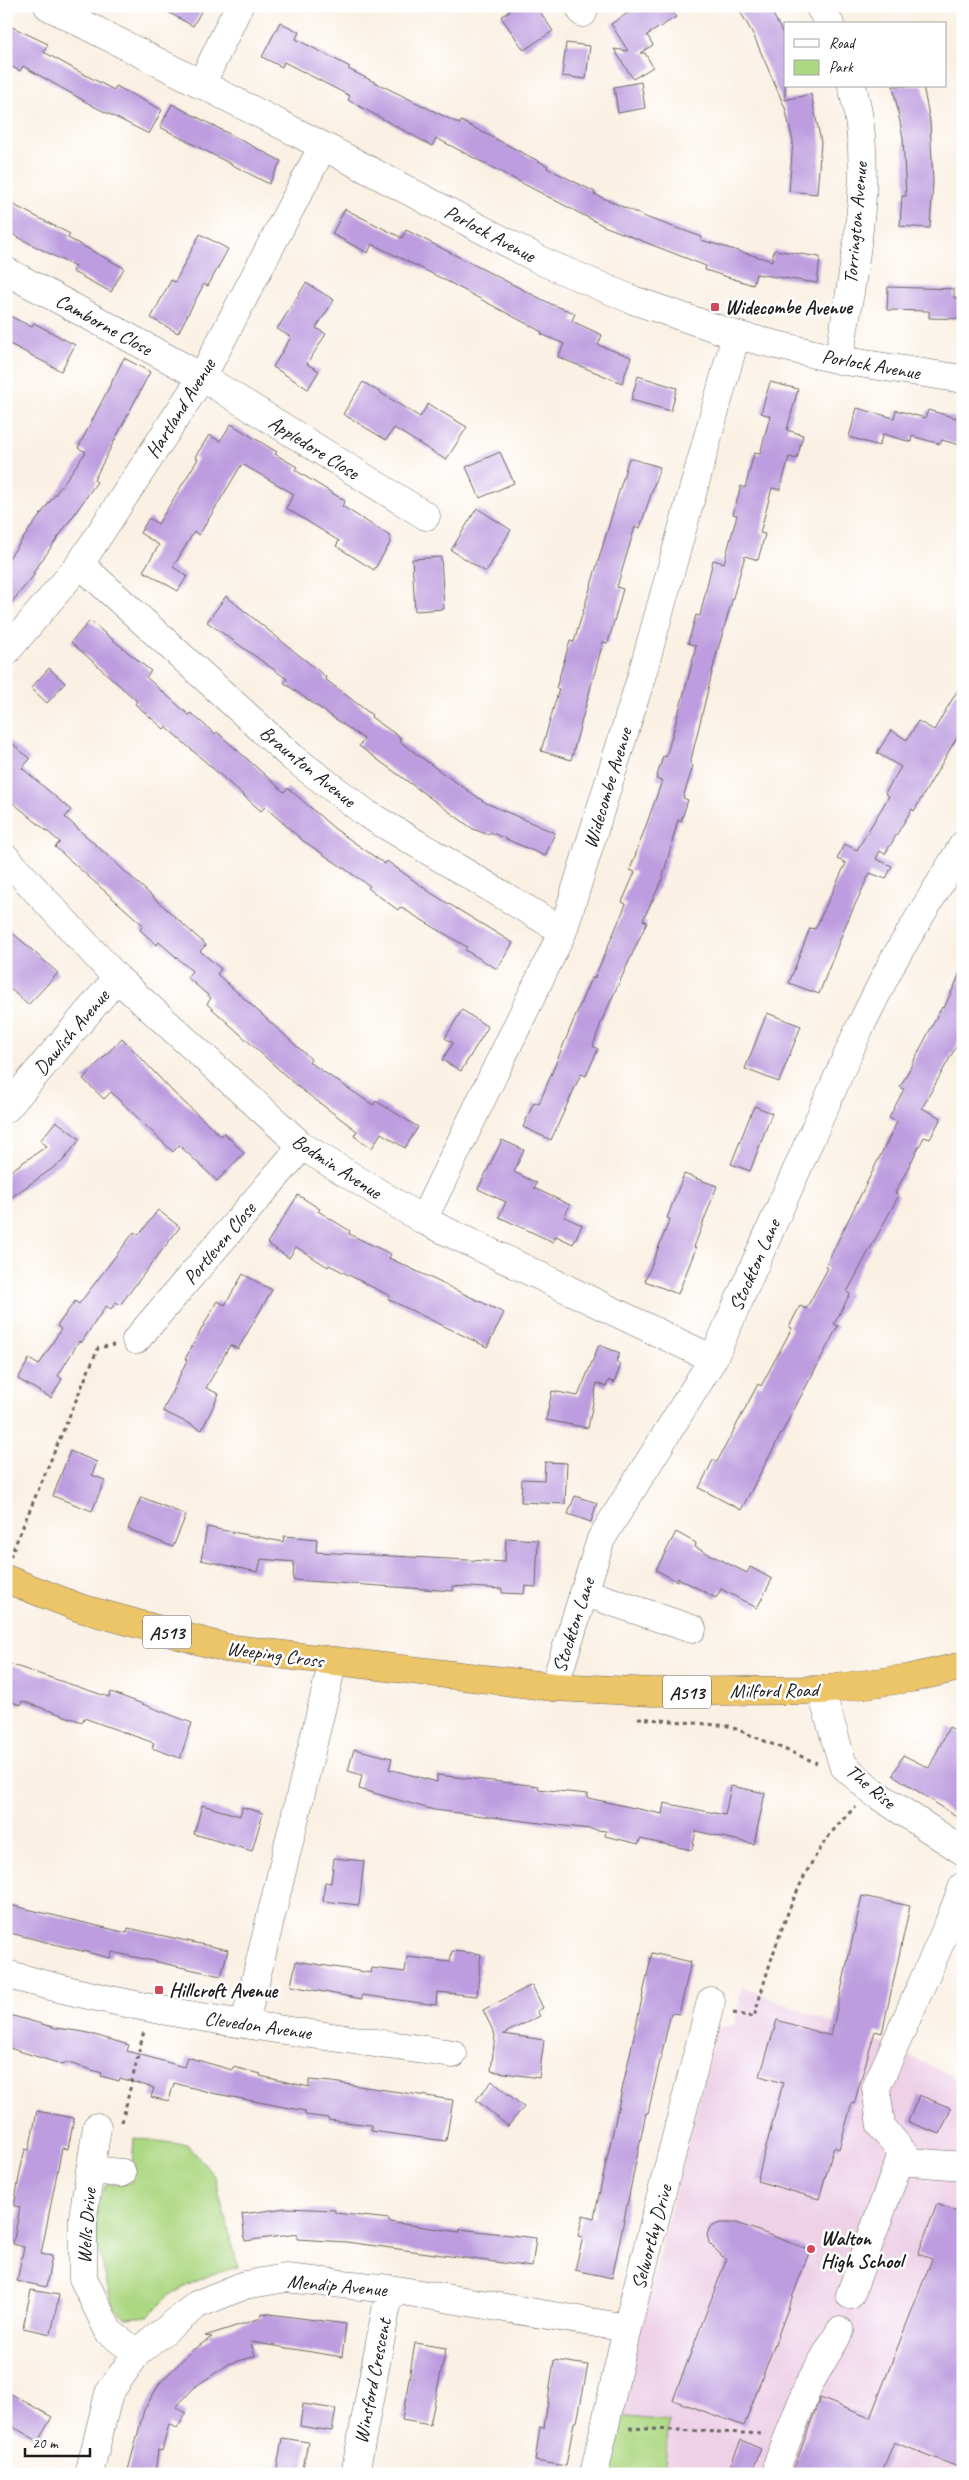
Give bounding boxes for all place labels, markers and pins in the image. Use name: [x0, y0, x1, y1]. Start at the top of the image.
place label: Widecombe Avenue: [725, 295, 854, 320]
marker: Widecombe Avenue: [709, 301, 721, 313]
place label: Hillcroft Avenue: [169, 1978, 278, 2003]
marker: Hillcroft Avenue: [153, 1984, 165, 1996]
place label: Walton High School: [821, 2226, 906, 2274]
marker: Walton High School: [805, 2243, 817, 2255]

